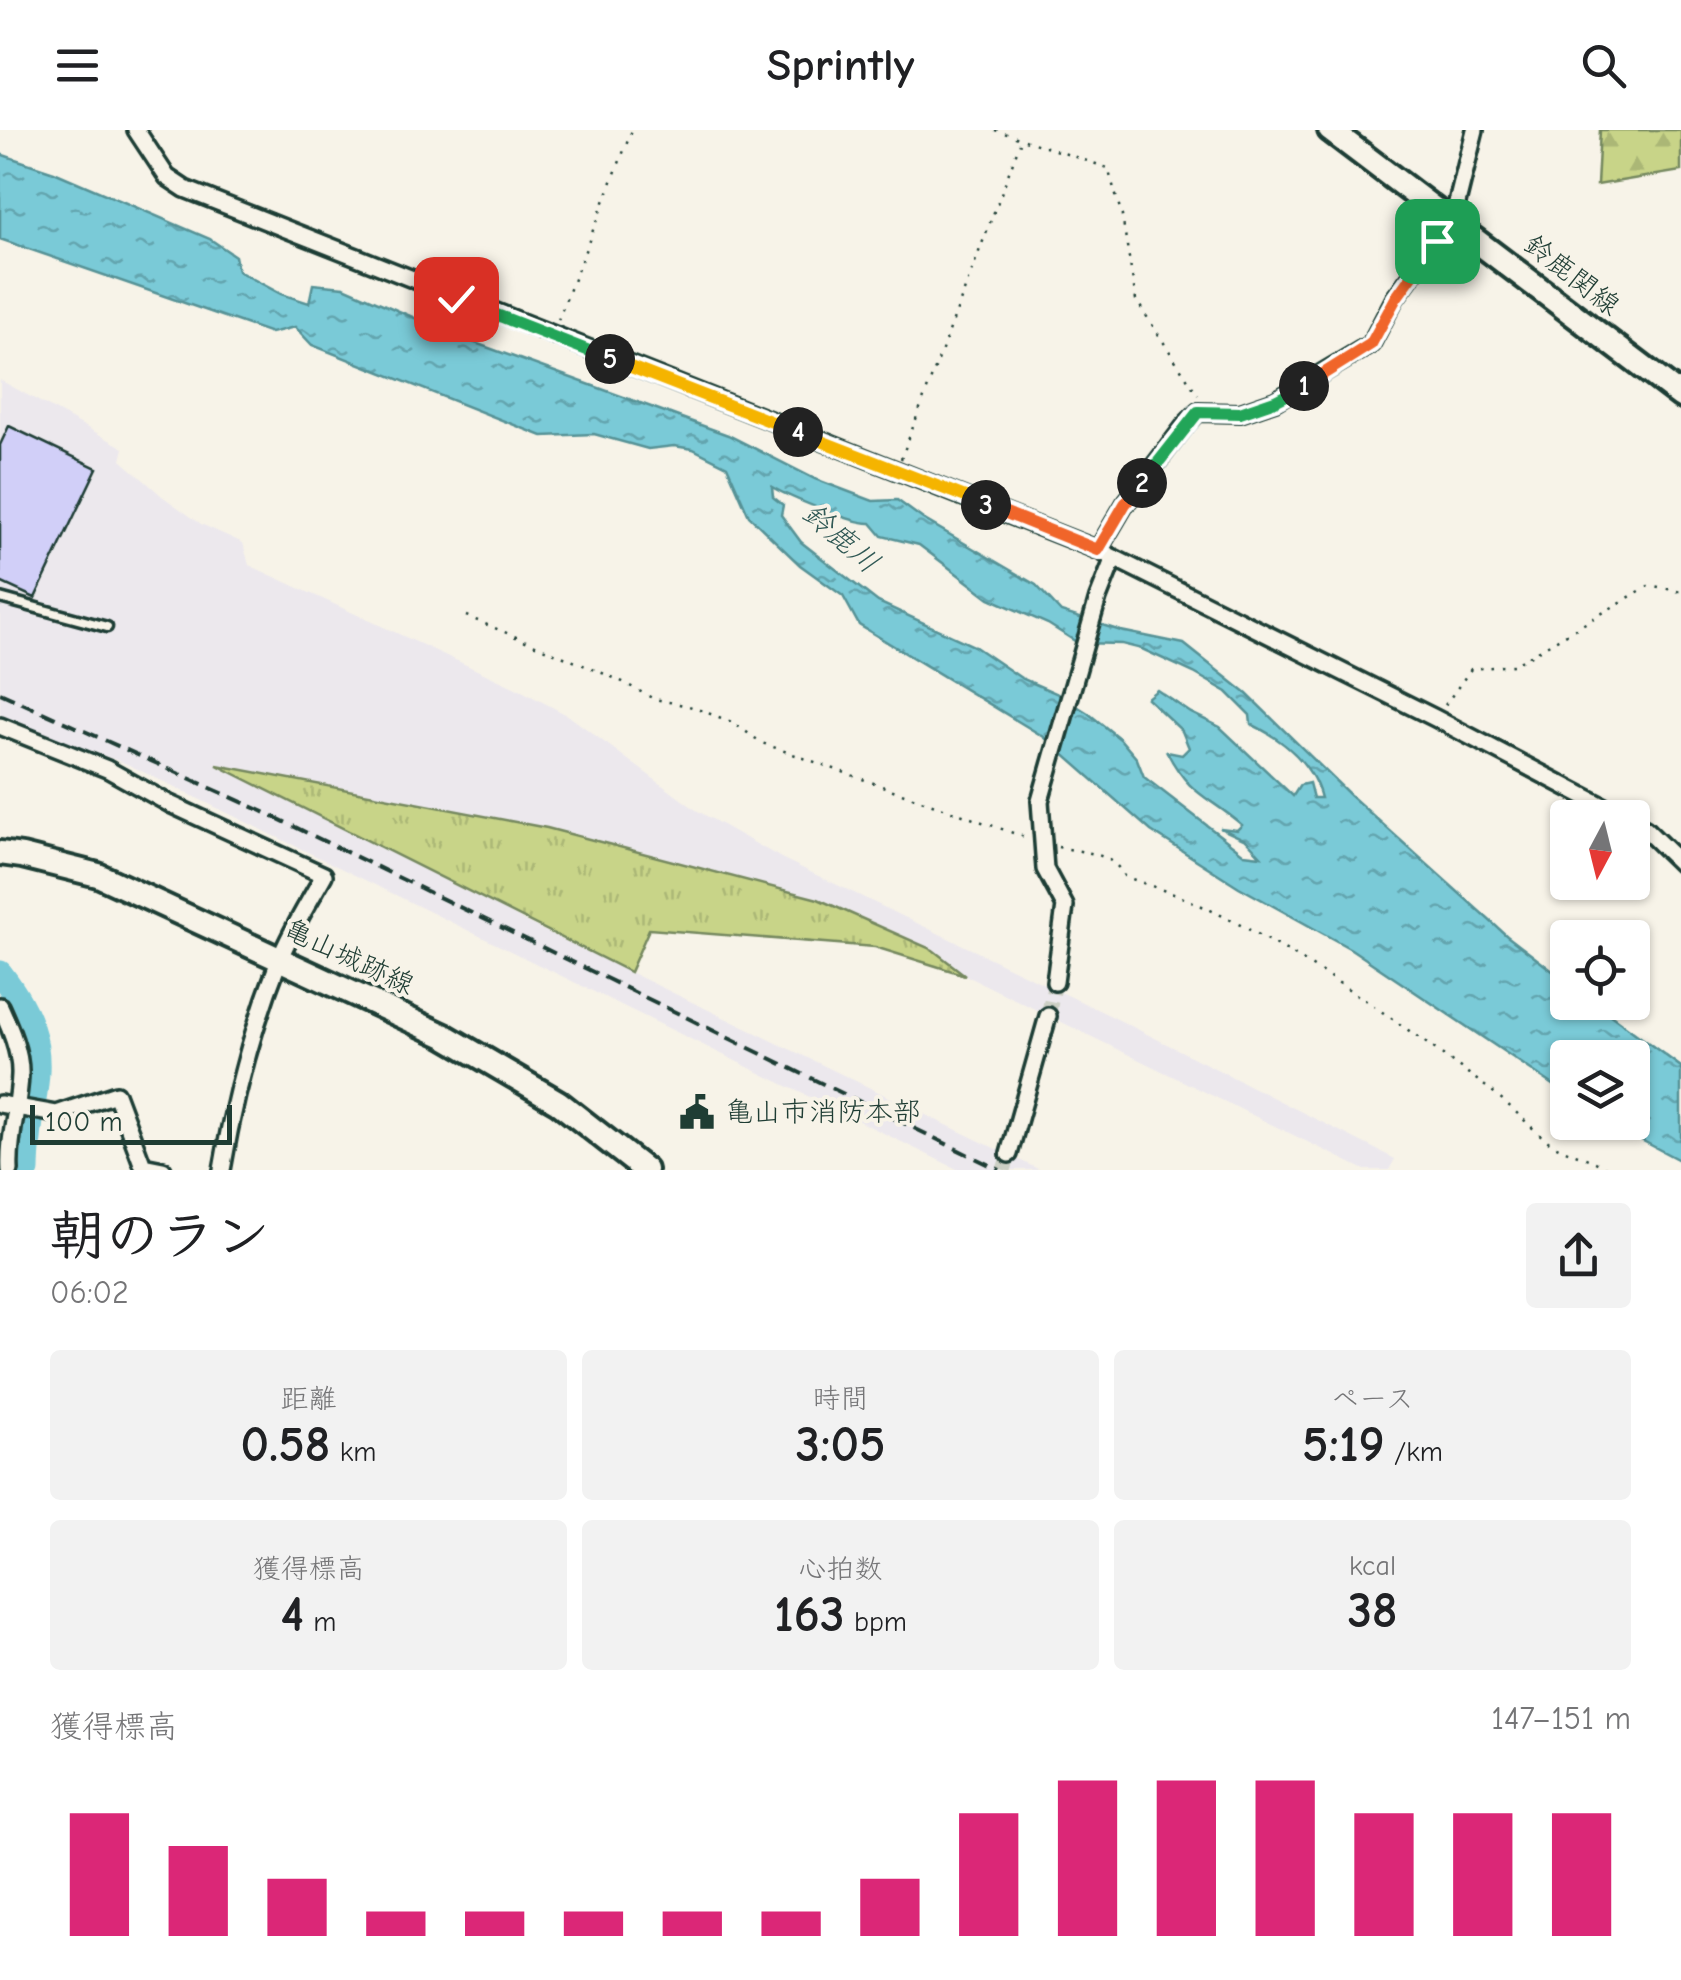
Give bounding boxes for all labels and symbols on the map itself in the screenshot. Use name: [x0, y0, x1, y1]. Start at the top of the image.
pin: [1395, 199, 1480, 284]
street label: 鈴鹿関線: [1518, 228, 1626, 322]
pin: [414, 257, 499, 342]
pin: 5: [585, 334, 635, 384]
pin: 1: [1279, 361, 1329, 411]
pin: 4: [773, 407, 823, 457]
pin: 2: [1117, 458, 1167, 508]
pin: 3: [961, 480, 1011, 530]
water label: 鈴鹿川: [796, 495, 886, 581]
north arrow: [1550, 800, 1650, 900]
street label: 亀山城跡線: [279, 913, 419, 1001]
public building icon: 亀山市消防本部: [678, 1093, 716, 1131]
place label: 亀山市消防本部: [725, 1096, 921, 1128]
scale bar: [30, 1100, 232, 1144]

